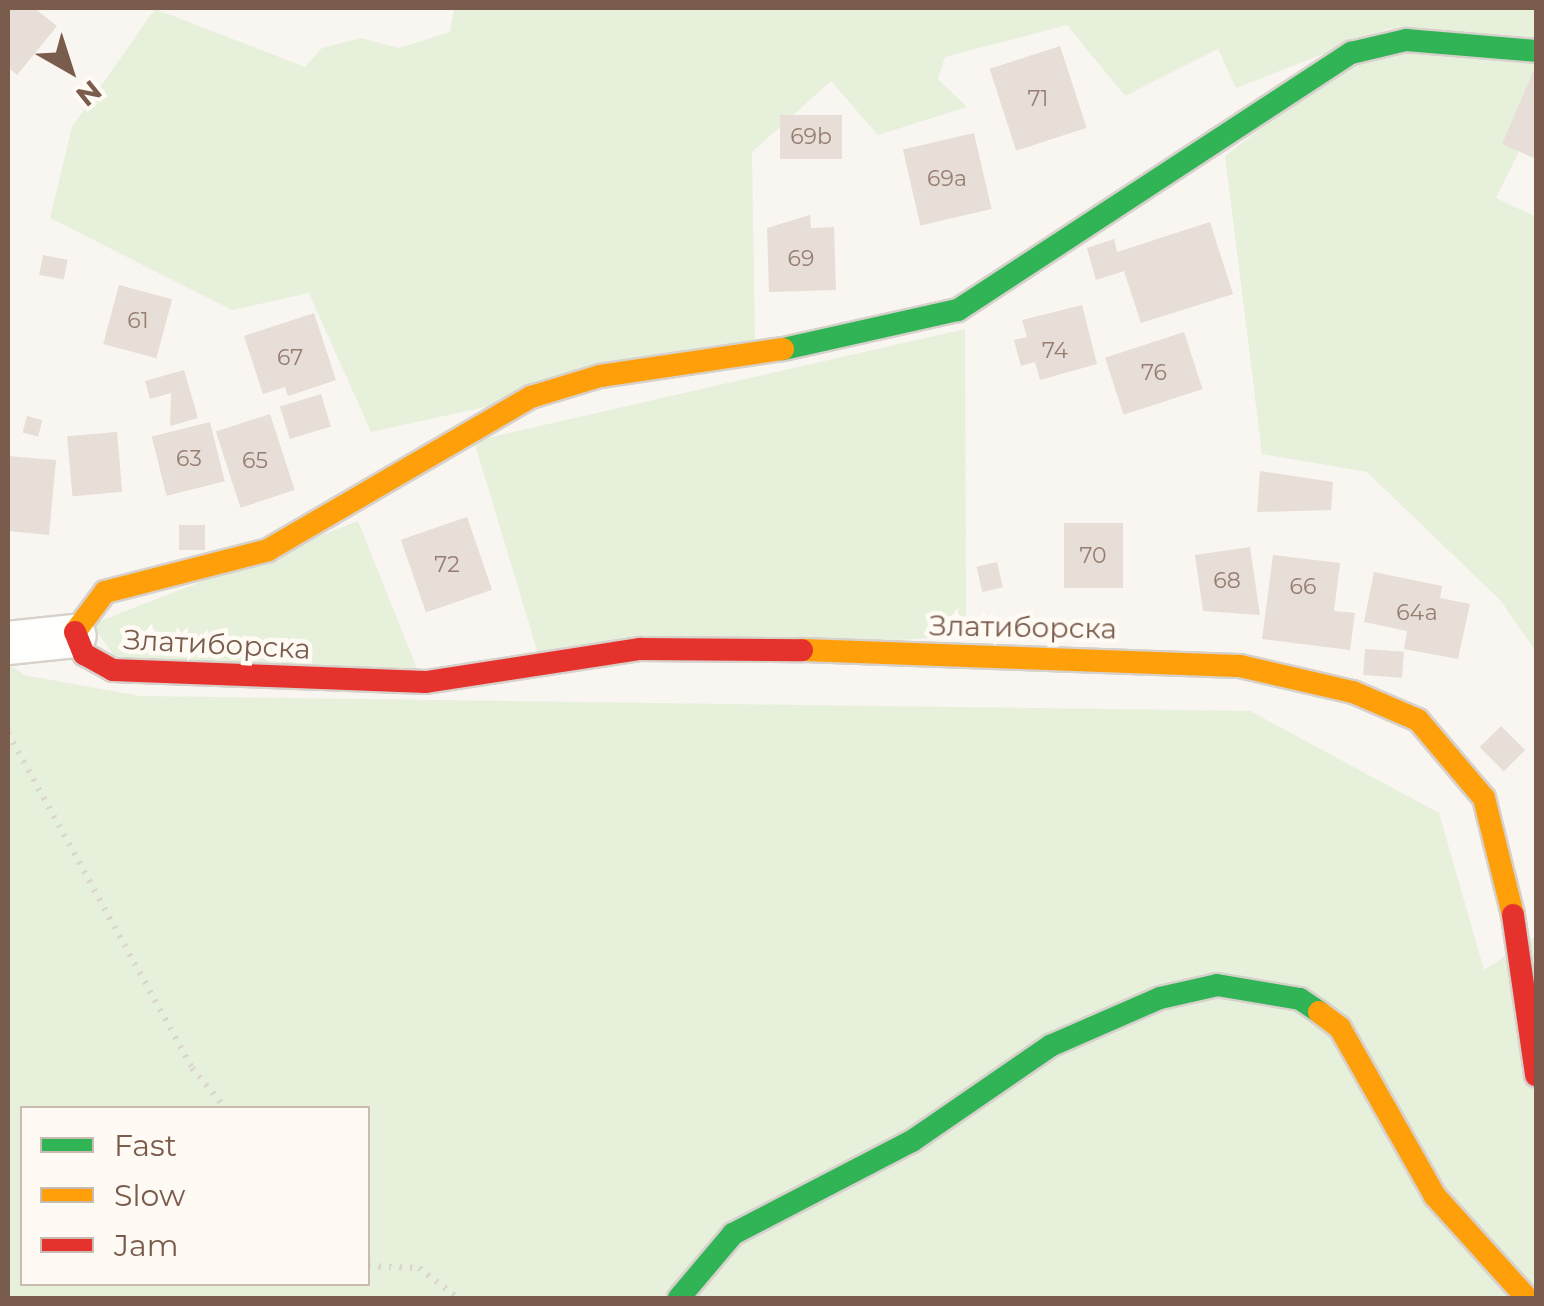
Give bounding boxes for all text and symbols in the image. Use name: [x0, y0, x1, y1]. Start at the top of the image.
north arrow: [20, 20, 120, 120]
text: N: [69, 73, 108, 114]
house number: 71: [1027, 86, 1049, 112]
house number: 69b: [790, 124, 832, 150]
house number: 69a: [927, 166, 967, 192]
house number: 69: [788, 246, 814, 272]
house number: 61: [127, 308, 149, 334]
house number: 74: [1042, 338, 1068, 364]
house number: 67: [277, 345, 303, 371]
house number: 76: [1141, 360, 1167, 386]
house number: 63: [176, 446, 202, 472]
house number: 65: [242, 448, 268, 474]
house number: 70: [1079, 543, 1107, 569]
house number: 72: [434, 552, 460, 578]
house number: 68: [1213, 568, 1241, 594]
house number: 66: [1290, 574, 1316, 600]
house number: 64a: [1396, 600, 1438, 626]
street label: Златиборска: [929, 609, 1117, 645]
street label: Златиборска: [123, 622, 311, 666]
legend: [20, 1106, 370, 1286]
text: Fast: [114, 1127, 177, 1164]
text: Slow: [114, 1177, 185, 1214]
text: Jam: [114, 1227, 179, 1264]

